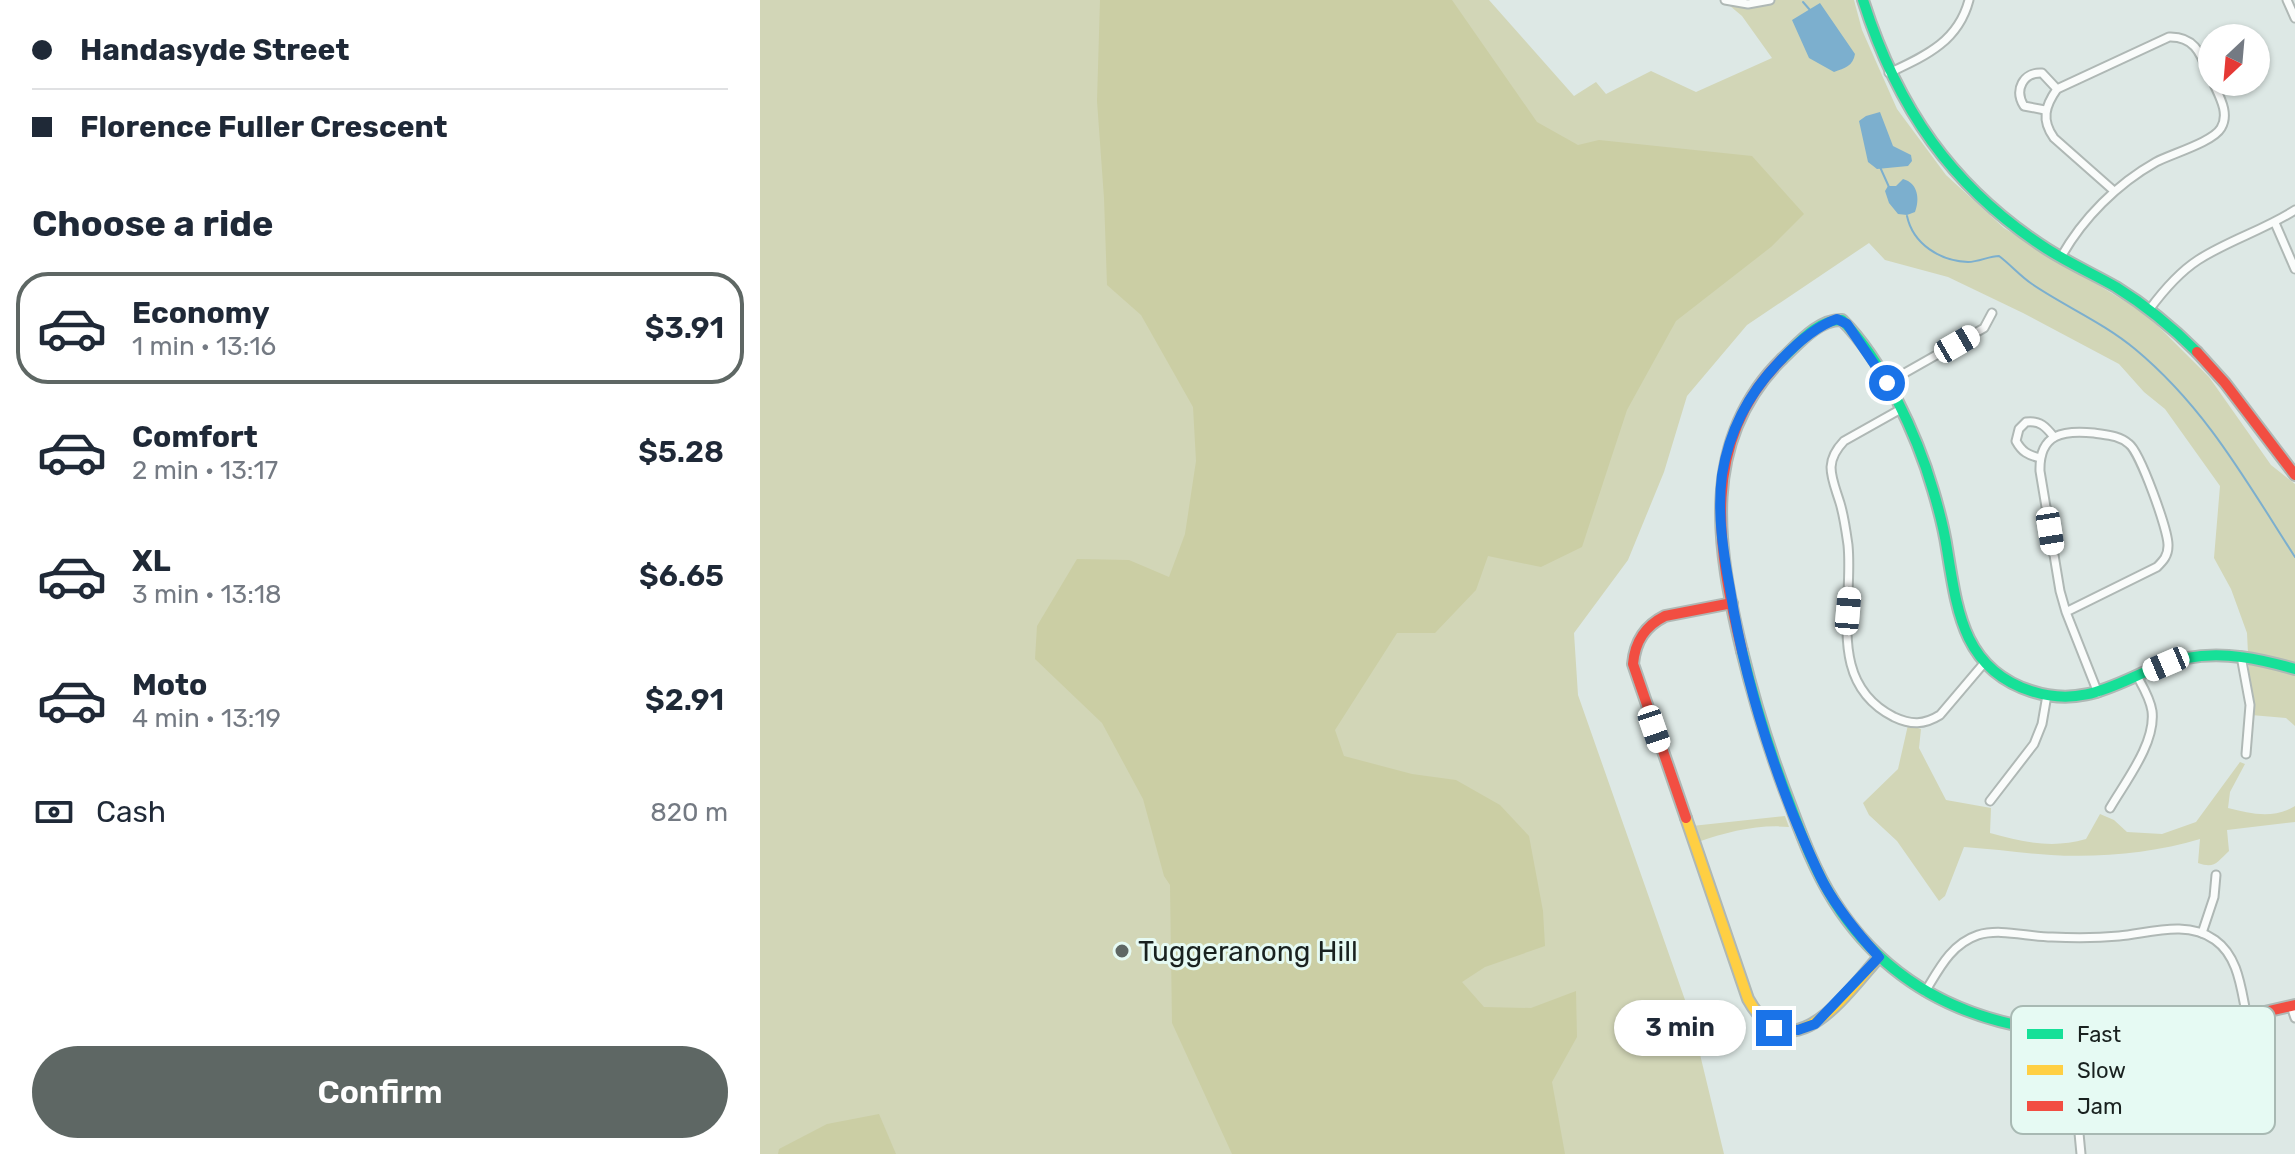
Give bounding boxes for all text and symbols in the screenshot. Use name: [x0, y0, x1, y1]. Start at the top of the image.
north arrow: [2198, 24, 2270, 96]
map controls: [2198, 24, 2270, 96]
text: Handasyde Street: [80, 32, 349, 68]
text: Florence Fuller Crescent: [80, 109, 448, 145]
text: Choose a ride: [32, 202, 273, 245]
icon: car: [36, 292, 108, 364]
text: Economy: [132, 295, 270, 331]
text: $3.91: [645, 310, 724, 346]
car: [1930, 322, 1984, 366]
text: 1 min · 13:16: [132, 331, 276, 362]
route start: [1869, 365, 1905, 401]
icon: car: [36, 416, 108, 488]
text: Comfort: [132, 419, 258, 455]
text: $5.28: [638, 434, 724, 470]
text: 2 min · 13:17: [132, 455, 278, 486]
car: [2034, 505, 2066, 557]
icon: car: [36, 540, 108, 612]
text: XL: [132, 543, 171, 579]
text: $6.65: [639, 558, 724, 594]
text: 3 min · 13:18: [132, 579, 282, 610]
car: [1834, 586, 1862, 636]
car: [2139, 644, 2193, 684]
icon: car: [36, 664, 108, 736]
text: Moto: [132, 667, 207, 703]
text: $2.91: [645, 682, 724, 718]
car: [1635, 702, 1673, 756]
text: 4 min · 13:19: [132, 703, 281, 734]
icon: cash: [32, 790, 76, 834]
text: Cash: [96, 794, 166, 830]
text: 820 m: [650, 797, 728, 828]
place label: Tuggeranong Hill: [1138, 935, 1358, 968]
marker: Tuggeranong Hill: [1113, 942, 1131, 960]
callout: 3 min: [1614, 1000, 1746, 1056]
legend: [2011, 1006, 2275, 1134]
route end: [1756, 1010, 1792, 1046]
text: 3 min: [1645, 1012, 1715, 1043]
text: Fast: [2077, 1021, 2122, 1048]
button: Confirm: [32, 1046, 728, 1138]
text: Slow: [2077, 1057, 2126, 1084]
text: Jam: [2077, 1093, 2123, 1120]

